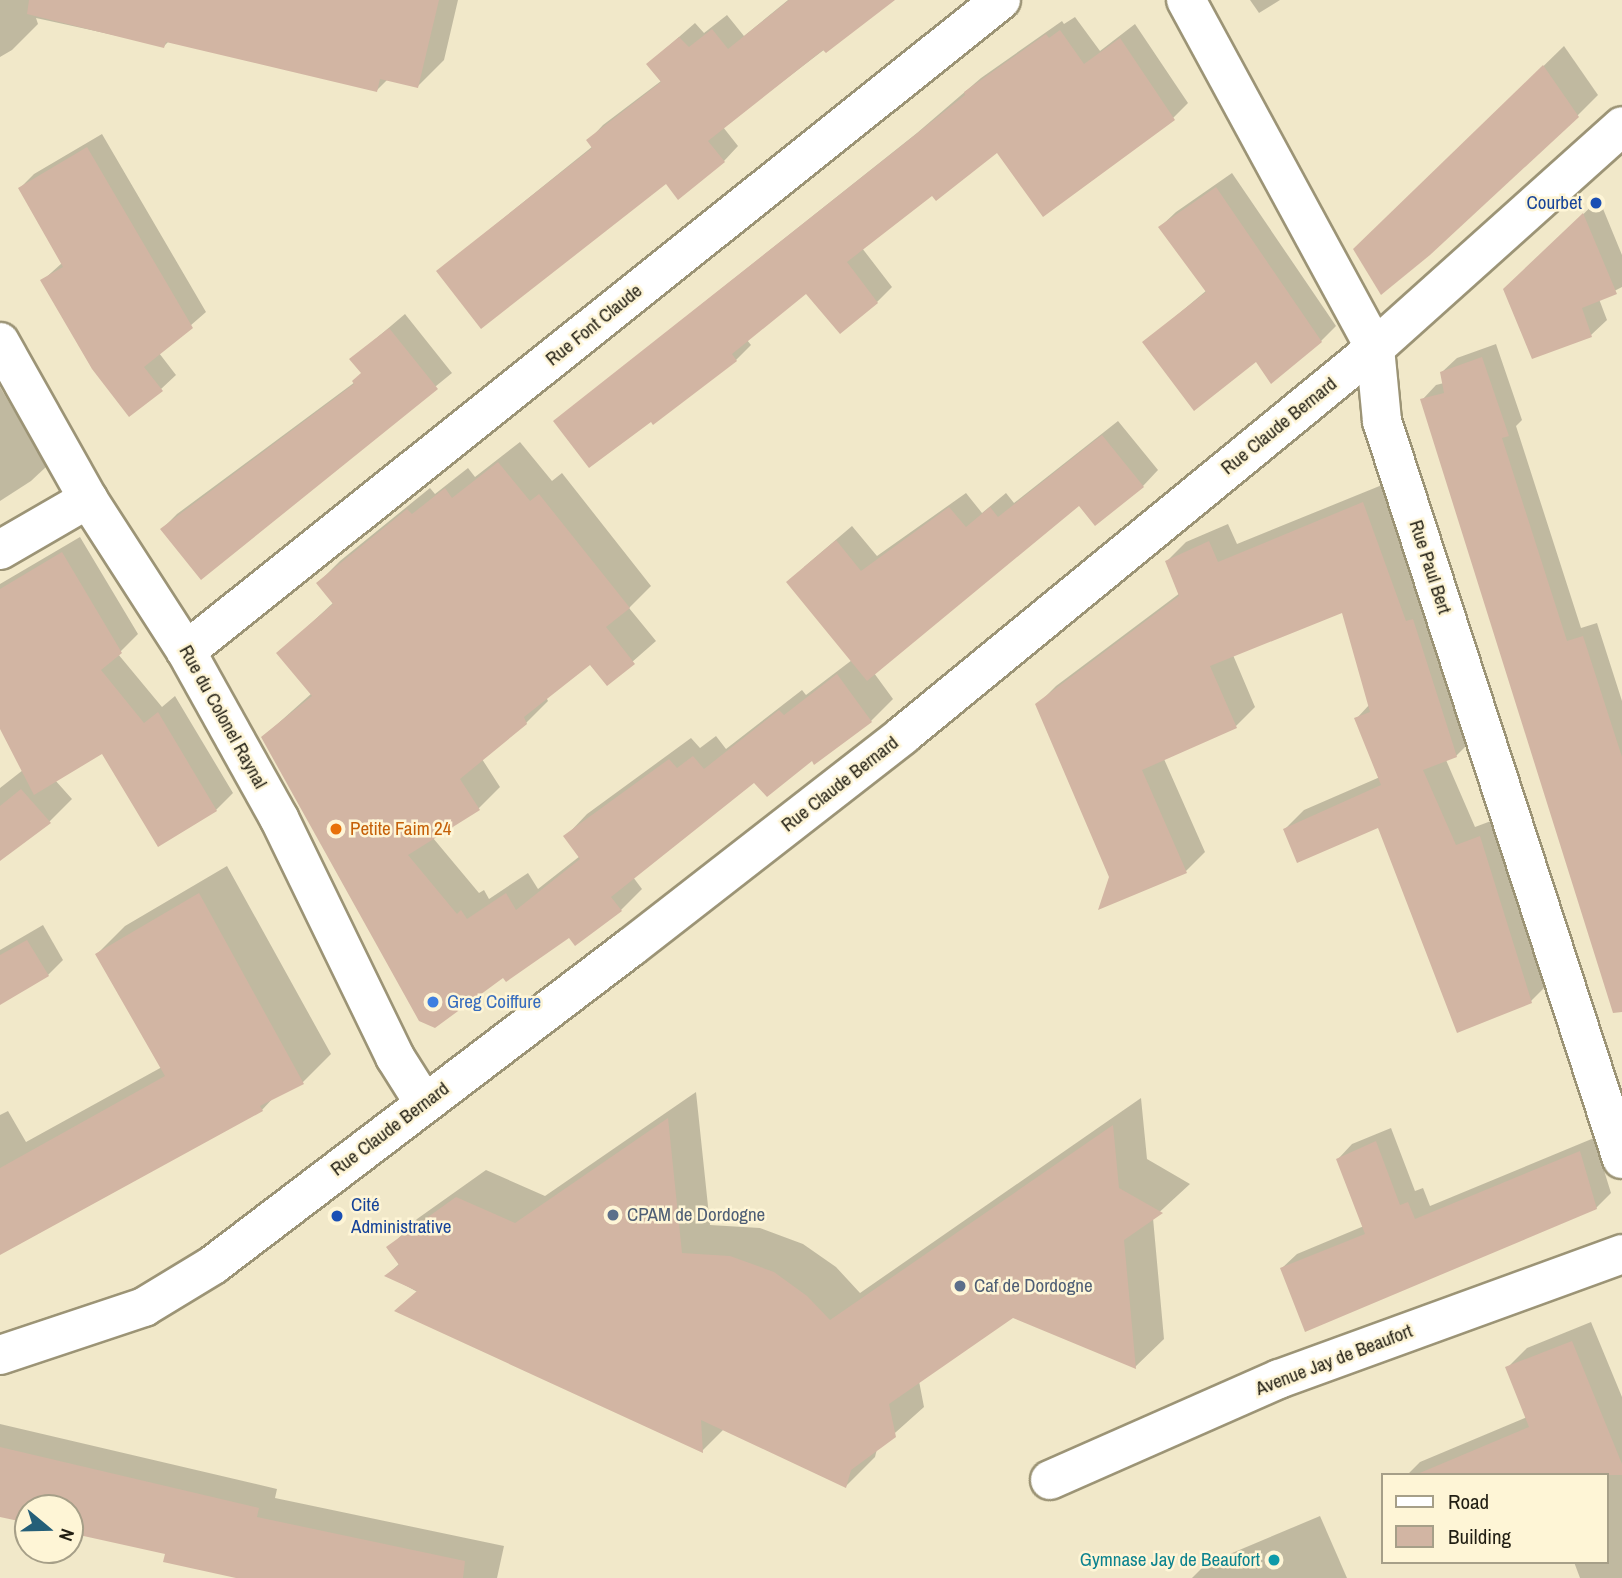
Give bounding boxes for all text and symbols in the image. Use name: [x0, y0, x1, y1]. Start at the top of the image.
place label: Courbet: [1527, 192, 1582, 214]
marker: Courbet: [1588, 195, 1604, 211]
street label: Rue Font Claude: [541, 279, 647, 371]
street label: Rue Claude Bernard: [1217, 372, 1341, 480]
street label: Rue Paul Bert: [1404, 517, 1456, 617]
street label: Rue du Colonel Raynal: [174, 641, 272, 793]
street label: Rue Claude Bernard: [777, 731, 903, 837]
place label: Petite Faim 24: [350, 818, 451, 840]
marker: Petite Faim 24: [328, 821, 344, 837]
place label: Greg Coiffure: [447, 991, 541, 1013]
marker: Greg Coiffure: [425, 994, 441, 1010]
street label: Rue Claude Bernard: [326, 1077, 454, 1181]
place label: Cité Administrative: [351, 1194, 451, 1238]
place label: CPAM de Dordogne: [627, 1204, 765, 1226]
marker: CPAM de Dordogne: [605, 1207, 621, 1223]
marker: Cité Administrative: [329, 1208, 345, 1224]
place label: Caf de Dordogne: [974, 1275, 1093, 1297]
marker: Caf de Dordogne: [952, 1278, 968, 1294]
street label: Avenue Jay de Beaufort: [1252, 1320, 1416, 1400]
legend: [1380, 1473, 1608, 1564]
text: Road: [1448, 1487, 1489, 1516]
north arrow: [14, 1494, 84, 1564]
text: Building: [1448, 1522, 1511, 1551]
text: N: [53, 1526, 81, 1545]
place label: Gymnase Jay de Beaufort: [1080, 1549, 1260, 1571]
marker: Gymnase Jay de Beaufort: [1266, 1552, 1282, 1568]

